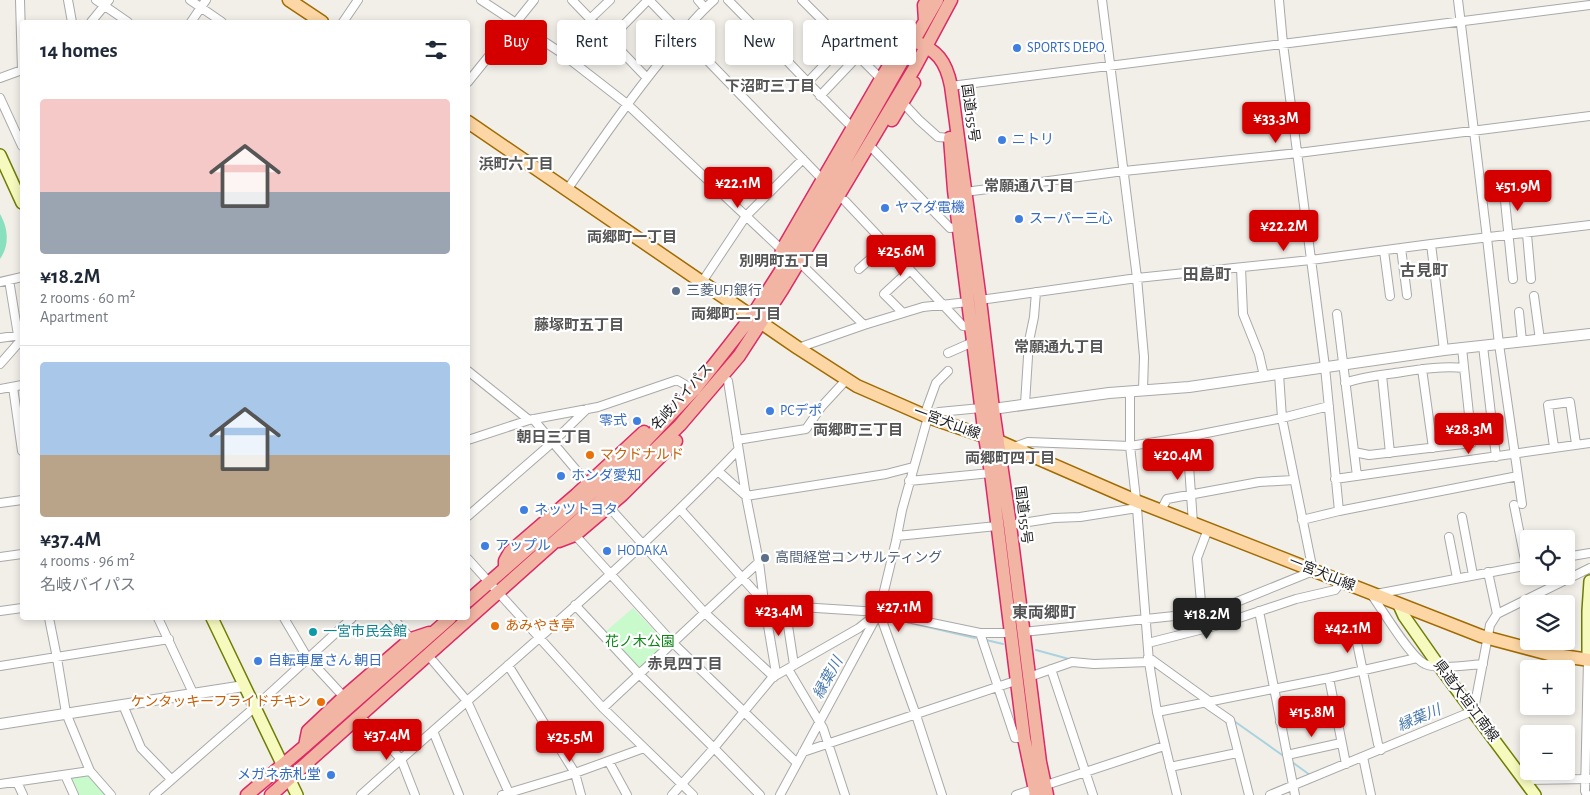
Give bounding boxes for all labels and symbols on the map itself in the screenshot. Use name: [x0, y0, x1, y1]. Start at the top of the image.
place label: SPORTS DEPO.: [1027, 41, 1107, 55]
marker: SPORTS DEPO.: [1011, 42, 1023, 54]
district label: 下沼町三丁目: [725, 78, 815, 94]
street label: 国道155号: [959, 83, 982, 143]
pin: ¥33.3M: [1235, 102, 1317, 144]
place label: ニトリ: [1012, 133, 1054, 147]
marker: ニトリ: [996, 134, 1008, 146]
district label: 浜町六丁目: [478, 156, 554, 172]
pin: ¥22.1M: [697, 166, 779, 209]
pin: ¥51.9M: [1477, 170, 1559, 212]
district label: 常願通八丁目: [984, 178, 1074, 194]
place label: ヤマダ電機: [895, 199, 965, 215]
marker: ヤマダ電機: [879, 202, 891, 214]
pin: ¥22.2M: [1243, 210, 1325, 252]
place label: スーパー三心: [1029, 211, 1113, 226]
marker: スーパー三心: [1013, 213, 1025, 225]
district label: 両郷町一丁目: [587, 229, 677, 245]
pin: ¥25.6M: [860, 234, 942, 277]
district label: 別明町五丁目: [739, 254, 829, 269]
district label: 古見町: [1400, 262, 1448, 279]
district label: 田島町: [1183, 266, 1231, 283]
place label: 三菱UFJ銀行: [686, 283, 762, 298]
marker: 三菱UFJ銀行: [670, 285, 682, 297]
district label: 両郷町二丁目: [691, 306, 781, 322]
district label: 藤塚町五丁目: [534, 317, 624, 333]
district label: 常願通九丁目: [1014, 339, 1104, 355]
street label: 名岐バイパス: [648, 361, 715, 433]
place label: PCデポ: [780, 403, 823, 418]
street label: 一宮犬山線: [912, 404, 983, 442]
marker: PCデポ: [764, 405, 776, 417]
pin: ¥28.3M: [1428, 412, 1510, 455]
place label: 零式: [599, 413, 627, 428]
marker: 零式: [631, 415, 643, 427]
district label: 両郷町三丁目: [813, 422, 903, 438]
district label: 朝日三丁目: [516, 429, 592, 445]
pin: ¥20.4M: [1137, 438, 1219, 481]
place label: マクドナルド: [600, 447, 684, 462]
marker: マクドナルド: [584, 449, 596, 461]
district label: 両郷町四丁目: [965, 450, 1055, 466]
place label: ホンダ愛知: [571, 468, 641, 483]
marker: ホンダ愛知: [555, 470, 567, 482]
street label: 国道155号: [1012, 485, 1035, 545]
place label: ネッツトヨタ: [534, 502, 618, 517]
marker: ネッツトヨタ: [518, 504, 530, 516]
place label: アップル: [495, 538, 551, 553]
marker: アップル: [479, 540, 491, 552]
place label: HODAKA: [617, 544, 668, 558]
marker: HODAKA: [601, 545, 613, 557]
place label: 高間経営コンサルティング: [775, 550, 942, 565]
marker: 高間経営コンサルティング: [759, 552, 771, 564]
street label: 一宮犬山線: [1287, 553, 1357, 594]
pin: ¥27.1M: [858, 590, 940, 633]
pin: ¥23.4M: [738, 594, 820, 637]
pin: ¥18.2M: [1166, 598, 1248, 640]
district label: 東両郷町: [1012, 604, 1076, 621]
pin: ¥42.1M: [1307, 612, 1389, 654]
place label: あみやき亭: [505, 618, 575, 633]
marker: あみやき亭: [489, 620, 501, 632]
place label: 一宮市民会館: [323, 624, 407, 639]
marker: 一宮市民会館: [307, 626, 319, 638]
park label: 花ノ木公園: [605, 634, 675, 649]
water label: 縁葉川: [810, 652, 846, 701]
place label: 自転車屋さん 朝日: [268, 653, 382, 668]
marker: 自転車屋さん 朝日: [252, 655, 264, 667]
district label: 赤見四丁目: [647, 656, 723, 672]
street label: 県道大垣江南線: [1431, 657, 1502, 744]
place label: ケンタッキーフライドチキン: [131, 694, 311, 709]
marker: ケンタッキーフライドチキン: [315, 696, 327, 708]
pin: ¥15.8M: [1271, 696, 1353, 738]
water label: 縁葉川: [1395, 701, 1444, 734]
pin: ¥37.4M: [346, 718, 428, 761]
pin: ¥25.5M: [529, 720, 611, 763]
place label: メガネ赤札堂: [237, 767, 321, 782]
marker: メガネ赤札堂: [325, 769, 337, 781]

